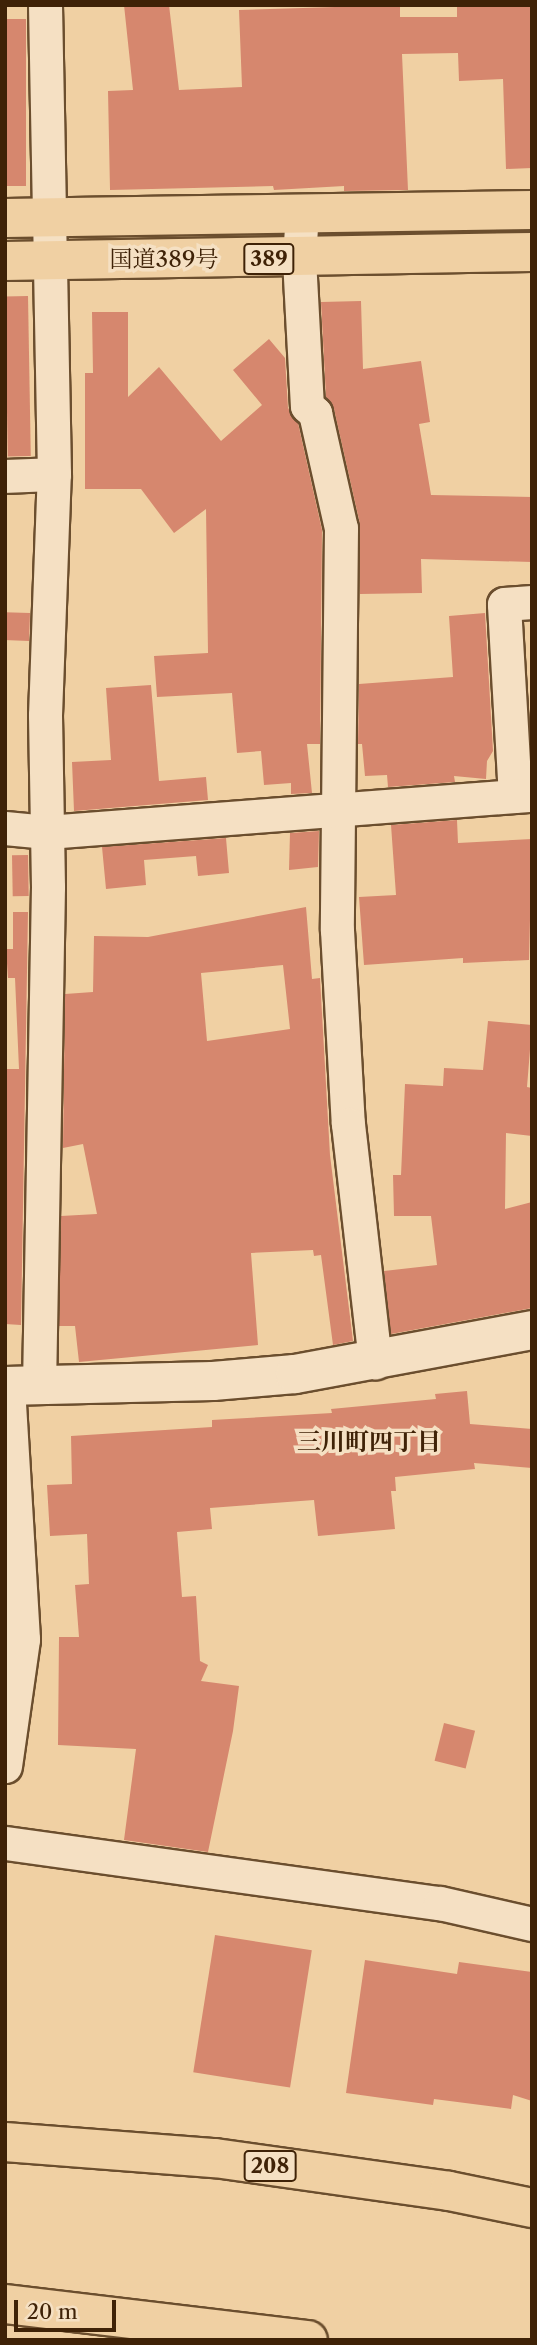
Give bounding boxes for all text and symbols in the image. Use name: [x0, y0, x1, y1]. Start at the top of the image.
road number: 389: [243, 242, 295, 276]
street label: 国道389号: [110, 245, 218, 273]
district label: 三川町四丁目: [297, 1428, 441, 1456]
road number: 208: [242, 2148, 298, 2184]
scale bar: [18, 2286, 119, 2330]
text: 20 m: [27, 2299, 78, 2324]

